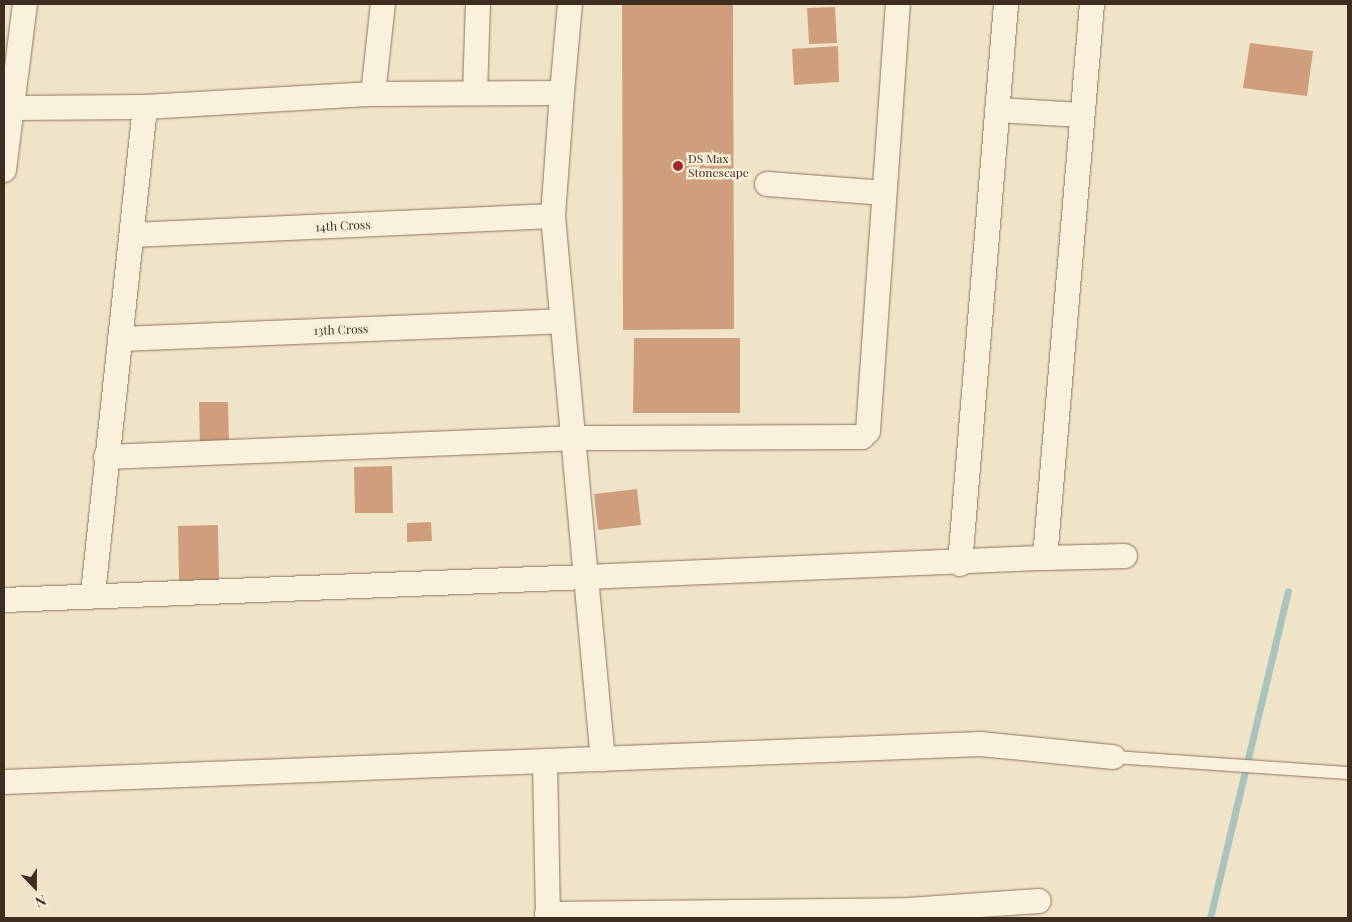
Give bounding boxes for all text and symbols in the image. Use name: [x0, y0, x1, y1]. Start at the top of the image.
place label: DS Max Stonescape: [688, 152, 749, 180]
marker: DS Max Stonescape: [672, 160, 684, 172]
street label: 14th Cross: [315, 217, 371, 235]
street label: 13th Cross: [313, 322, 369, 338]
north arrow: [10, 862, 60, 912]
text: N: [33, 891, 49, 912]

